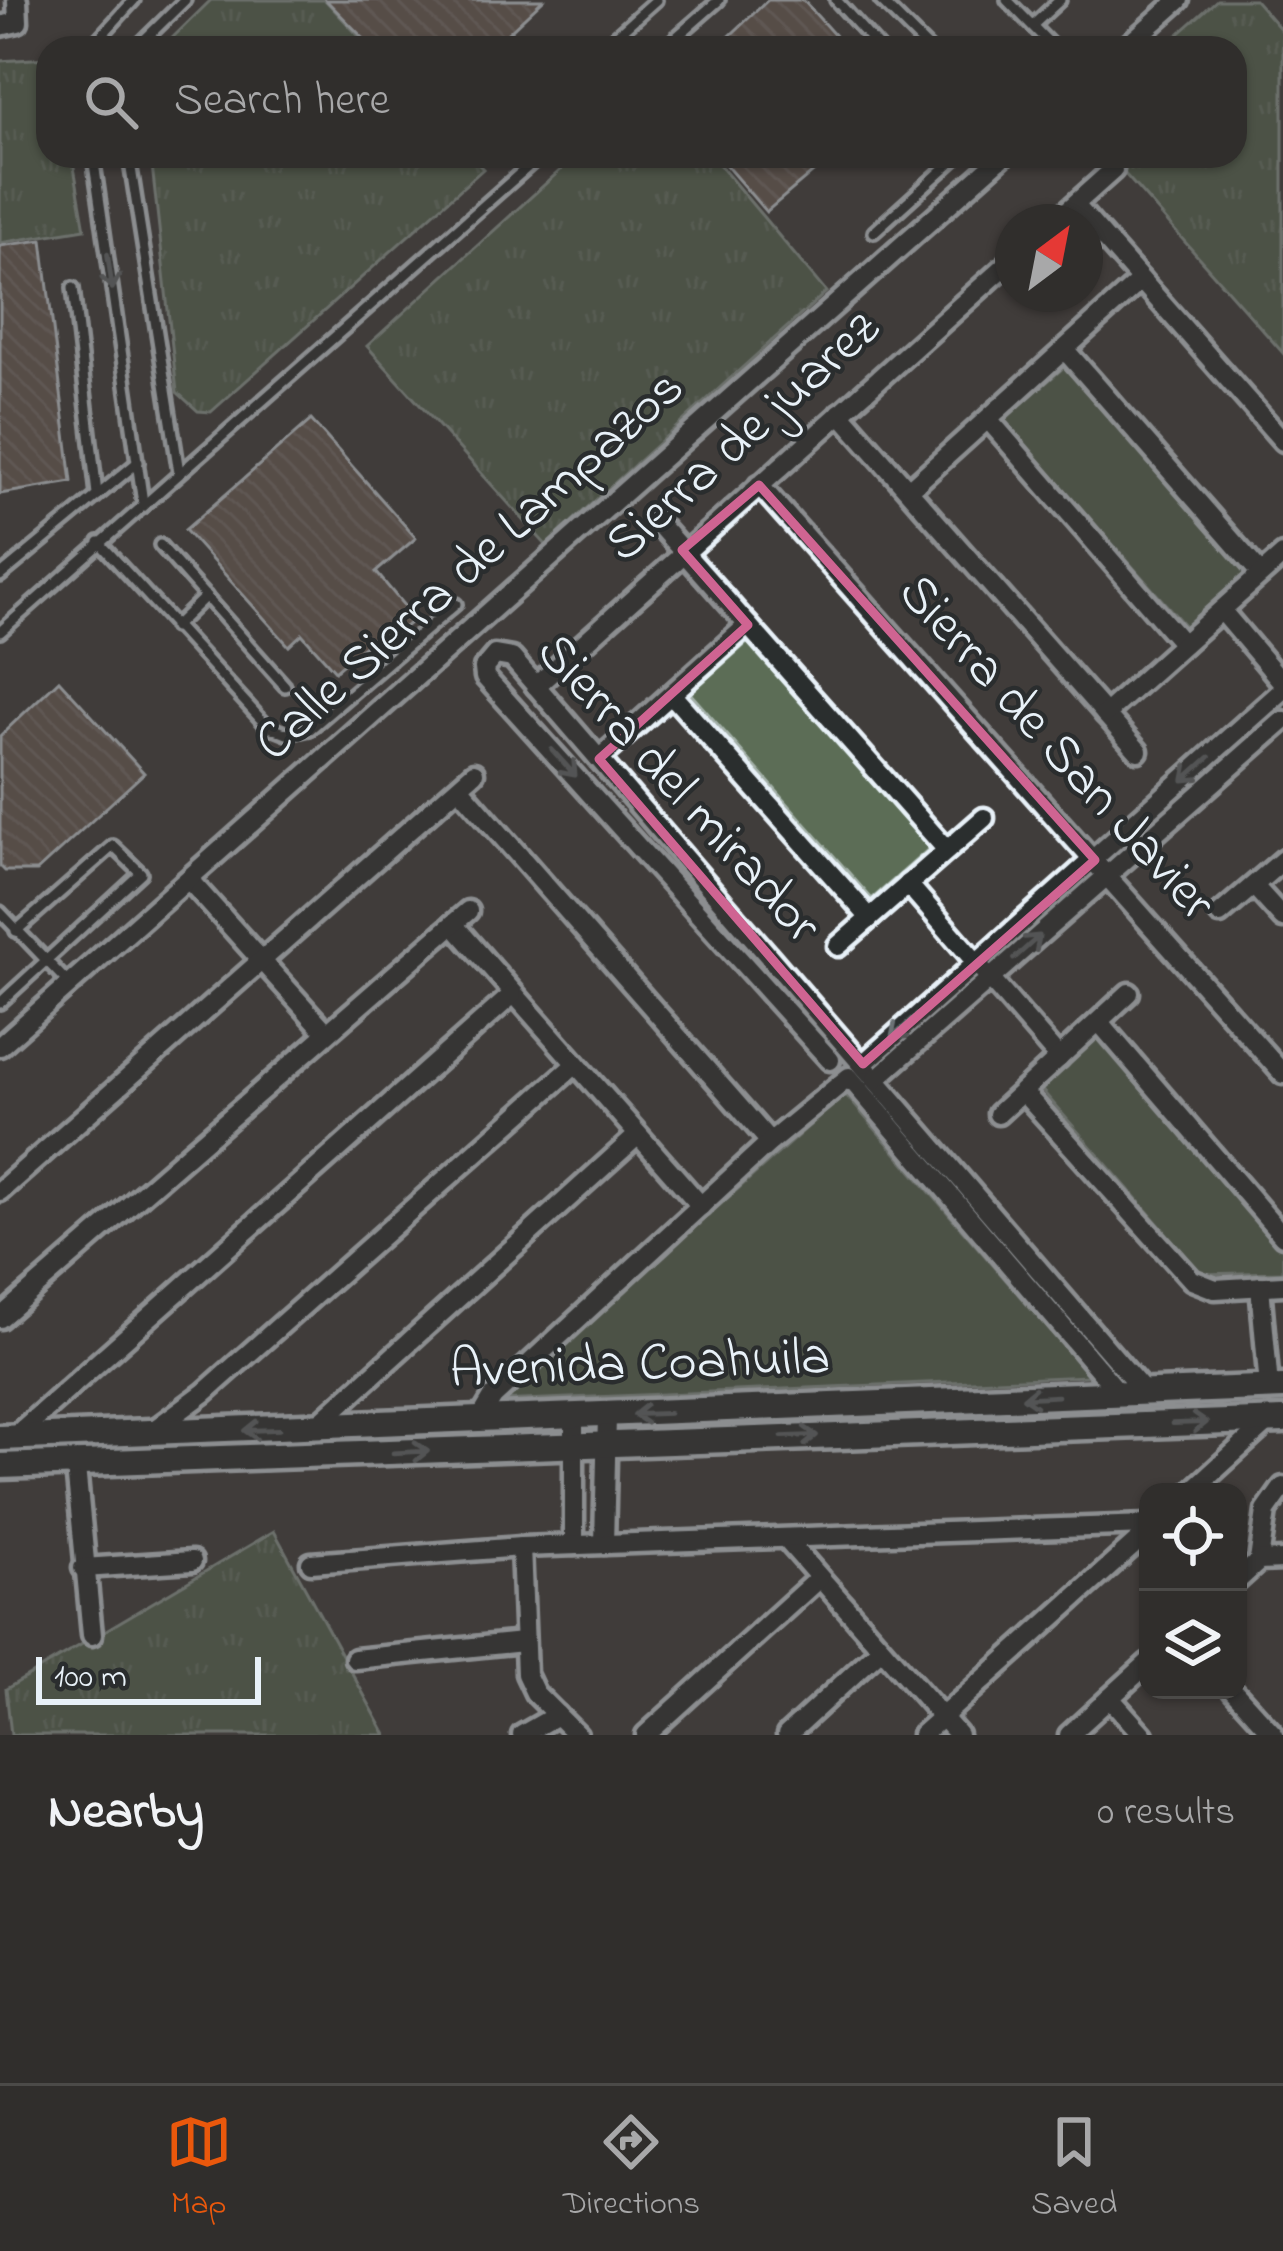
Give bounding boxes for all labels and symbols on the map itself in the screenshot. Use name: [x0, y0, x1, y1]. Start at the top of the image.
north arrow: [995, 204, 1103, 312]
one-way arrow: [99, 252, 122, 291]
street label: Sierra de juarez: [589, 293, 899, 583]
street label: Calle Sierra de Lampazos: [239, 352, 703, 782]
street label: Sierra de San Javier: [878, 558, 1233, 940]
street label: Sierra del mirador: [516, 617, 838, 963]
one-way arrow: [550, 748, 577, 778]
one-way arrow: [1182, 755, 1212, 782]
one-way arrow: [1012, 934, 1042, 961]
one-way arrow: [889, 1013, 920, 1040]
street label: Avenida Coahuila: [449, 1320, 831, 1412]
one-way arrow: [1021, 1386, 1060, 1409]
one-way arrow: [632, 1403, 671, 1426]
one-way arrow: [1170, 1411, 1209, 1434]
one-way arrow: [242, 1418, 281, 1441]
one-way arrow: [780, 1425, 819, 1448]
one-way arrow: [391, 1440, 430, 1463]
scale bar: [36, 1651, 261, 1704]

